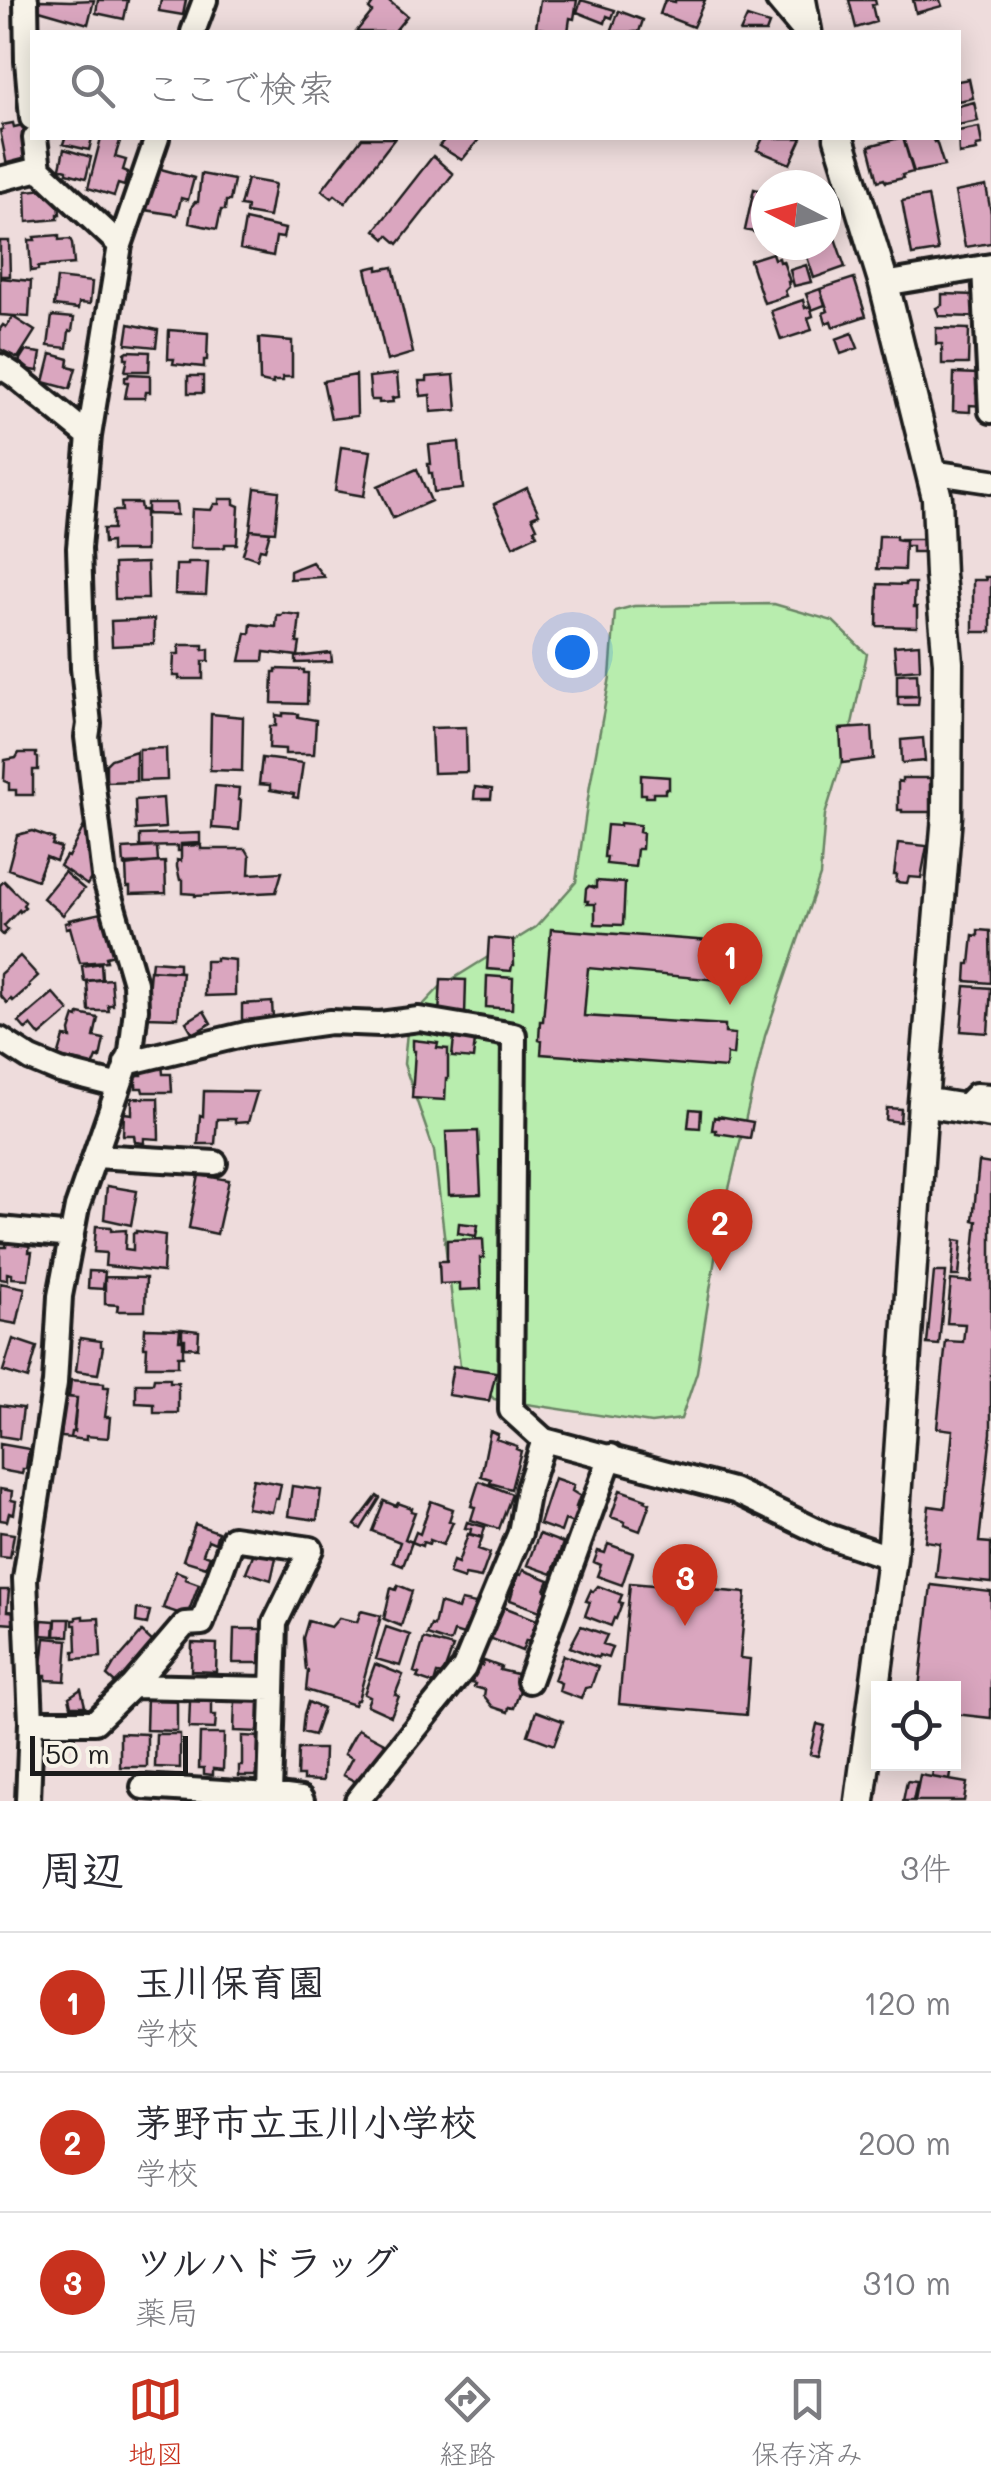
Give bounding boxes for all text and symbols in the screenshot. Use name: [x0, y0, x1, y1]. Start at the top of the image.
search box: [30, 30, 961, 140]
icon: search: [65, 58, 120, 113]
text: ここで検索: [145, 62, 335, 112]
north arrow: [751, 170, 841, 260]
your location: [547, 627, 598, 678]
pin: 1: [698, 922, 762, 1005]
pin: 2: [688, 1188, 752, 1271]
pin: 3: [652, 1544, 718, 1626]
map controls: [871, 1681, 961, 1771]
button: locate: [871, 1681, 961, 1771]
scale bar: [30, 1731, 188, 1776]
text: 50 m: [45, 1735, 110, 1771]
text: 周辺: [40, 1841, 124, 1896]
text: 3件: [900, 1846, 951, 1888]
text: 玉川保育園: [135, 1956, 325, 2006]
text: 1: [65, 1981, 80, 2023]
text: 120 m: [863, 1981, 951, 2023]
text: 学校: [135, 2010, 199, 2052]
text: 茅野市立玉川小学校: [135, 2096, 477, 2146]
text: 2: [64, 2121, 81, 2163]
text: 200 m: [858, 2121, 951, 2163]
text: 学校: [135, 2150, 199, 2192]
text: ツルハドラッグ: [135, 2236, 399, 2286]
text: 3: [63, 2261, 82, 2303]
text: 310 m: [862, 2261, 951, 2303]
text: 薬局: [135, 2290, 199, 2332]
tab: 地図: [128, 2372, 184, 2472]
tab: 経路: [439, 2372, 495, 2472]
tab: 保存済み: [751, 2372, 863, 2472]

